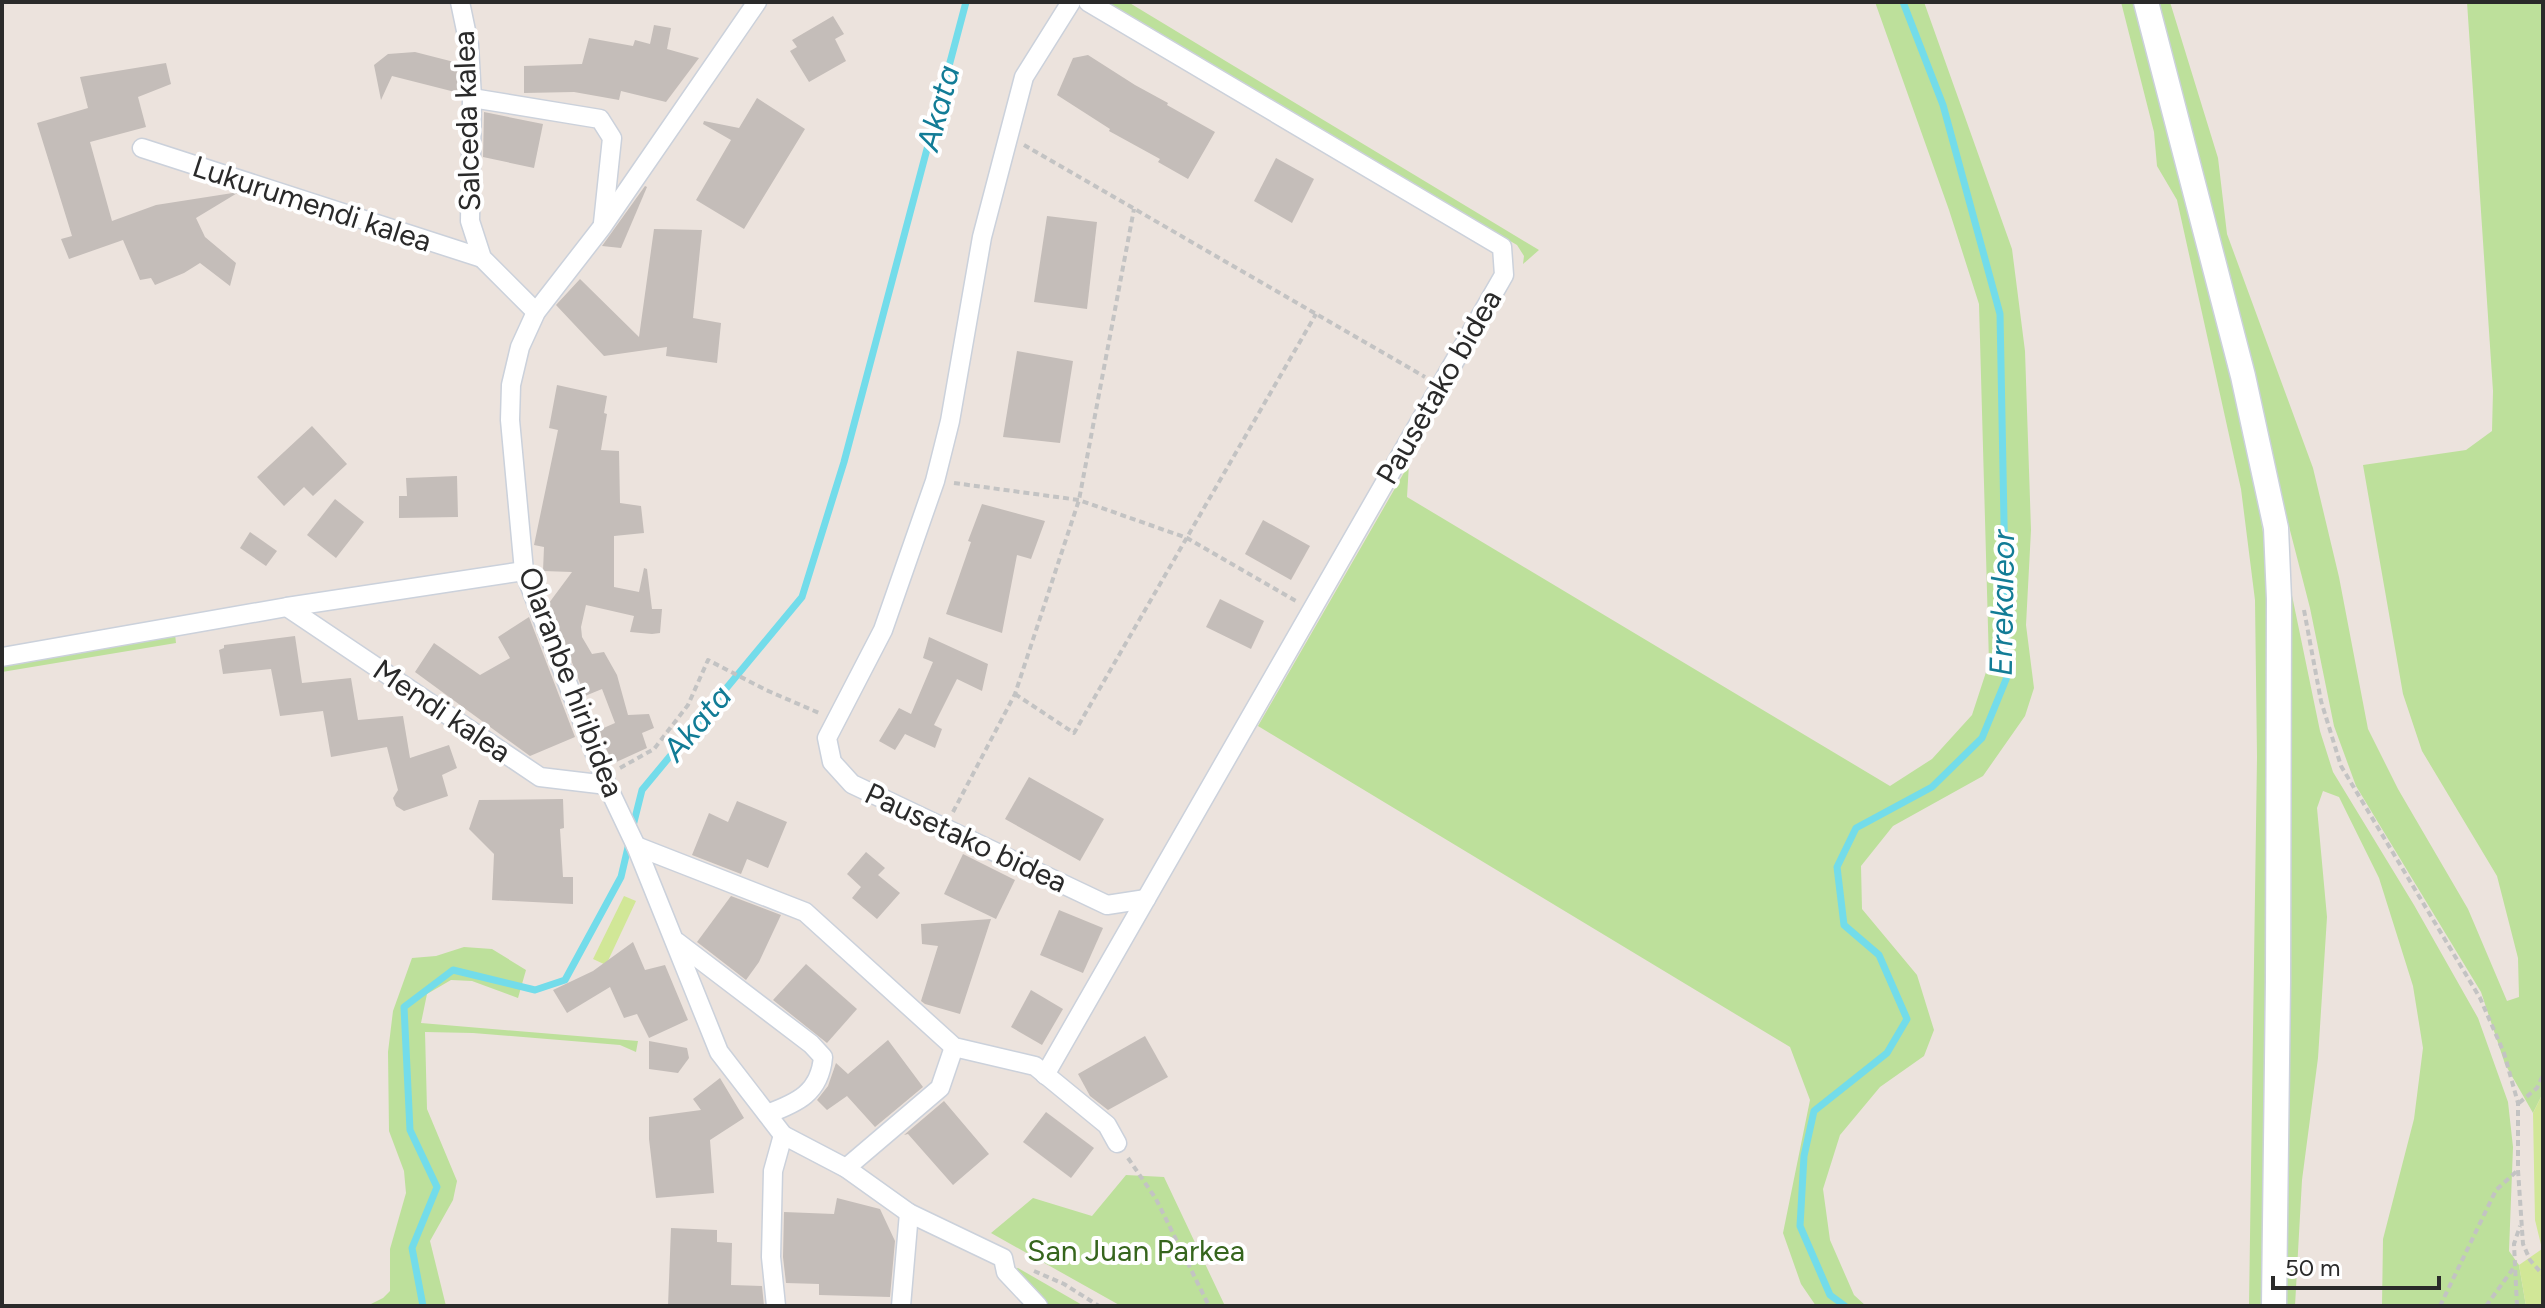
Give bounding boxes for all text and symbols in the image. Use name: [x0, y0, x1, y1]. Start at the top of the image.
street label: Salceda kalea: [445, 30, 488, 212]
water label: Akata: [908, 61, 968, 157]
street label: Lukurumendi kalea: [188, 147, 436, 260]
street label: Pausetako bidea: [1368, 283, 1509, 491]
water label: Errekaleor: [1982, 528, 2022, 676]
street label: Olaranbe hiribidea: [511, 562, 632, 802]
street label: Mendi kalea: [366, 651, 518, 770]
water label: Akata: [653, 678, 739, 770]
street label: Pausetako bidea: [859, 775, 1073, 901]
park label: San Juan Parkea: [1027, 1232, 1245, 1269]
scale bar: [2273, 1240, 2439, 1290]
text: 50 m: [2285, 1253, 2341, 1282]

